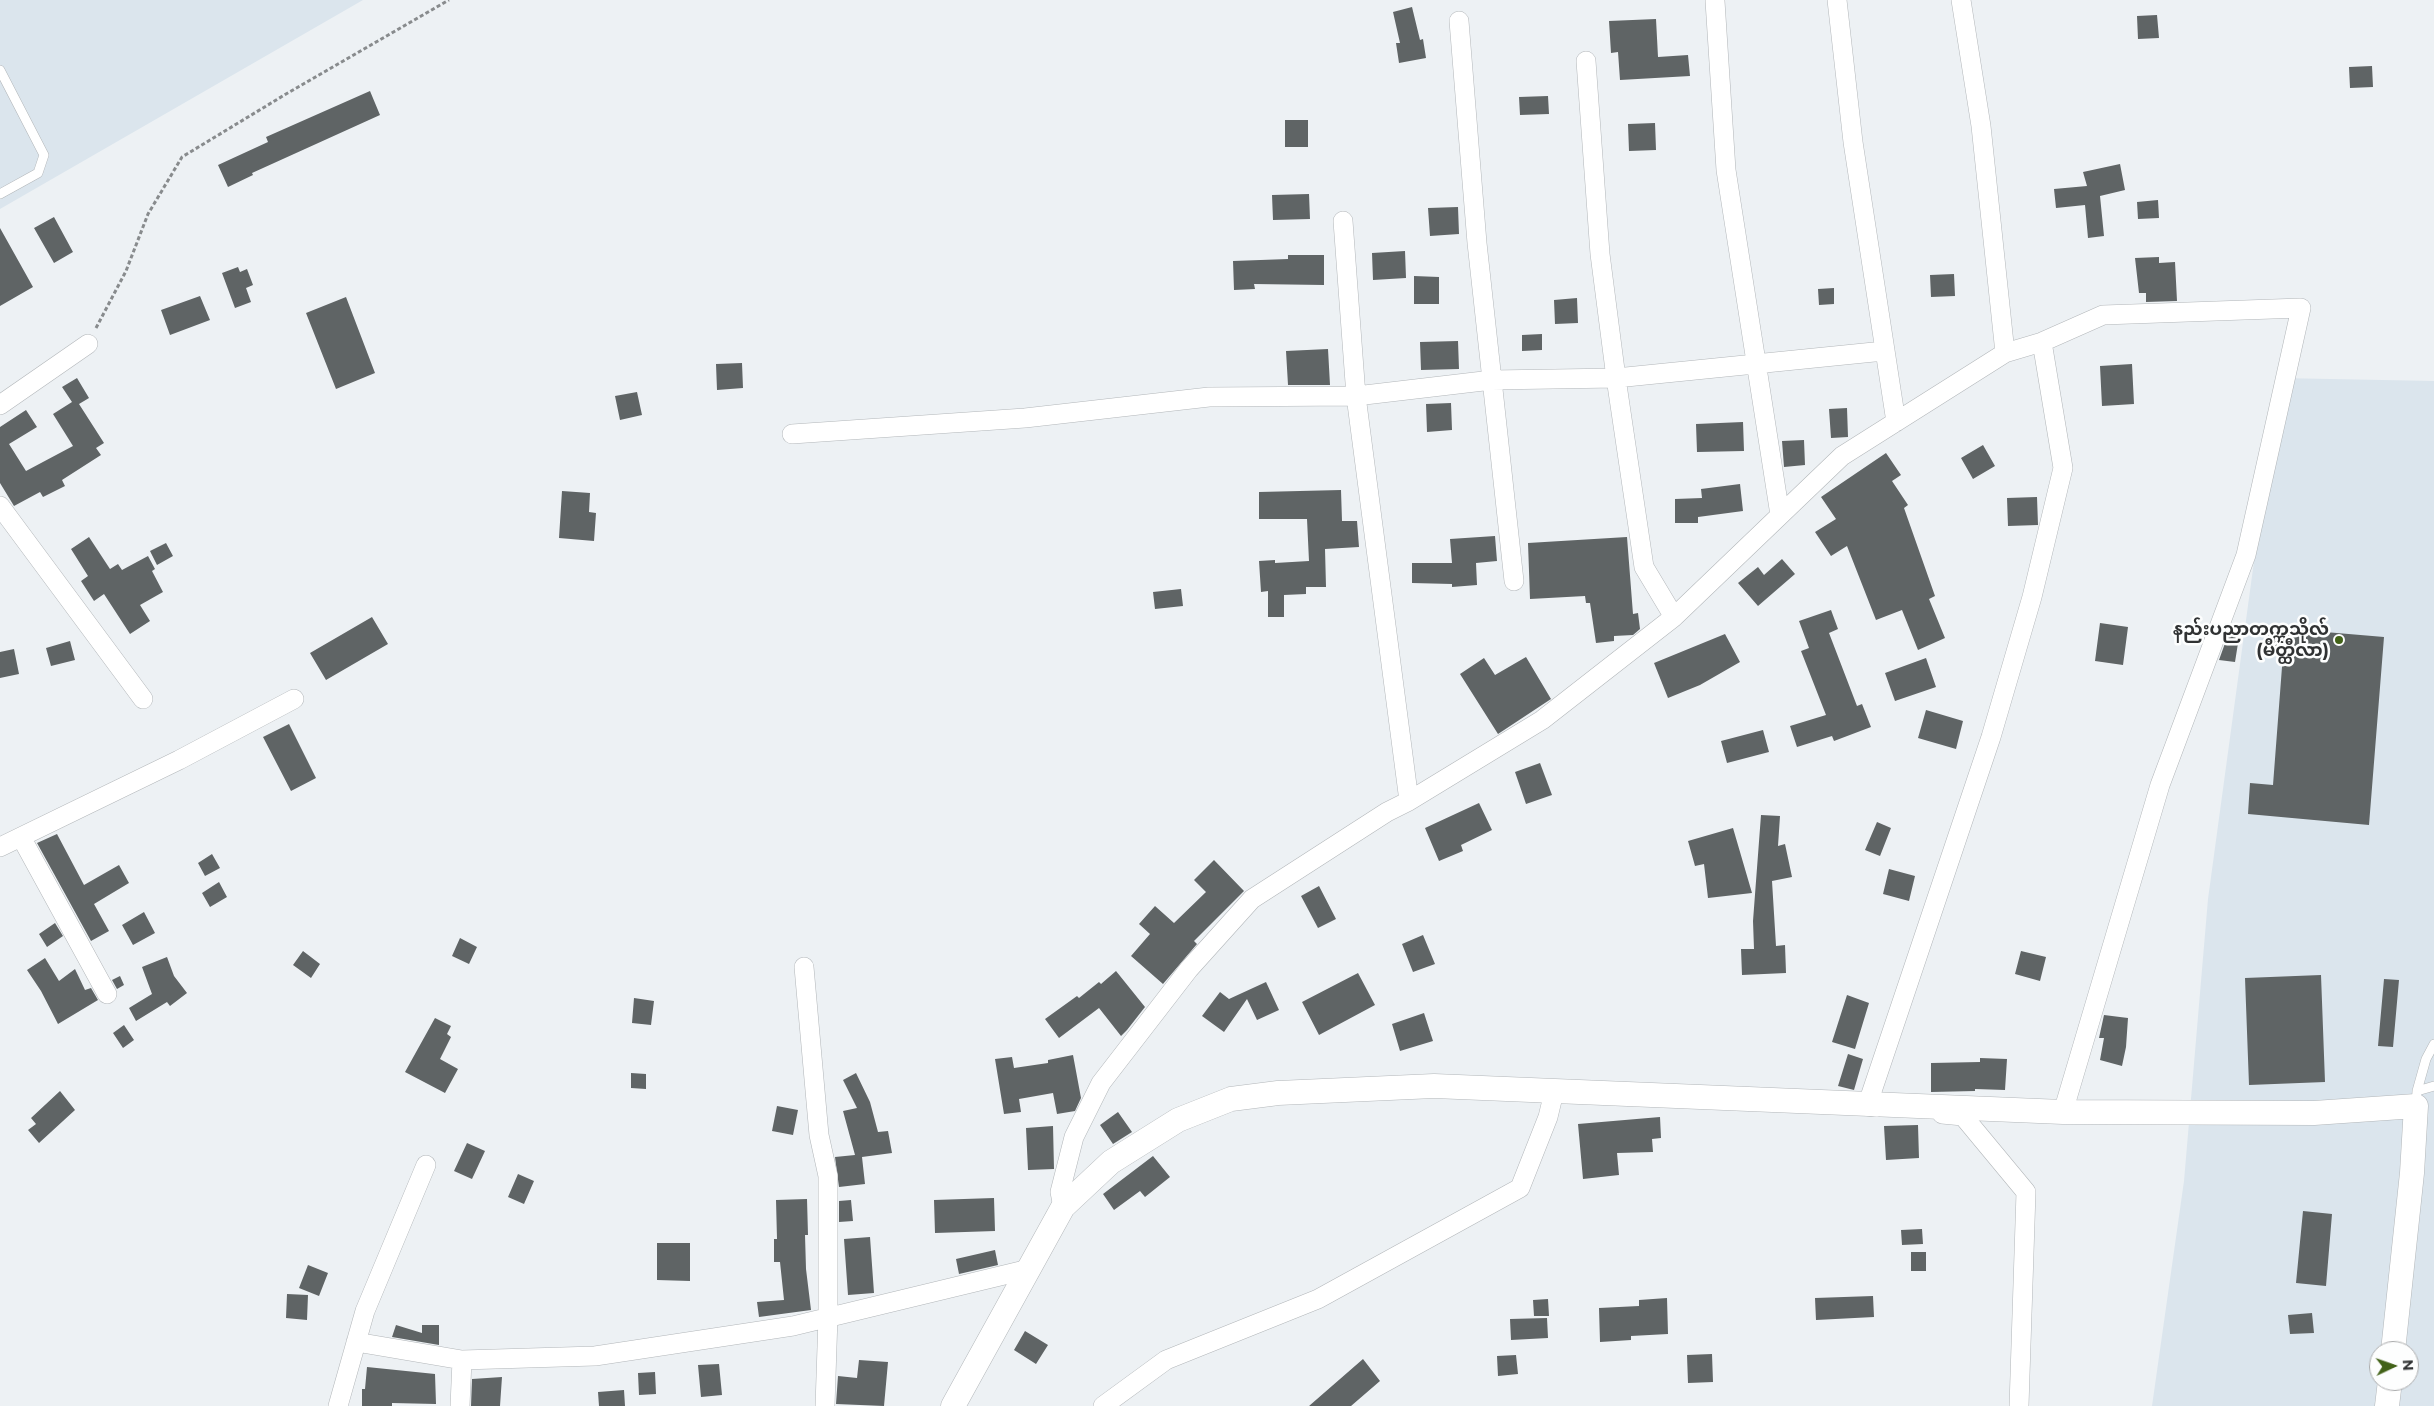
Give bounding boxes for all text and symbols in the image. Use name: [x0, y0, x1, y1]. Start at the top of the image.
place label: နည်းပညာတက္ကသိုလ် (မိတ္ထီလာ): [2173, 619, 2329, 662]
marker: နည်းပညာတက္ကသိုလ် (မိတ္ထီလာ): [2333, 634, 2345, 646]
north arrow: [2369, 1341, 2419, 1391]
text: N: [2399, 1359, 2417, 1371]

